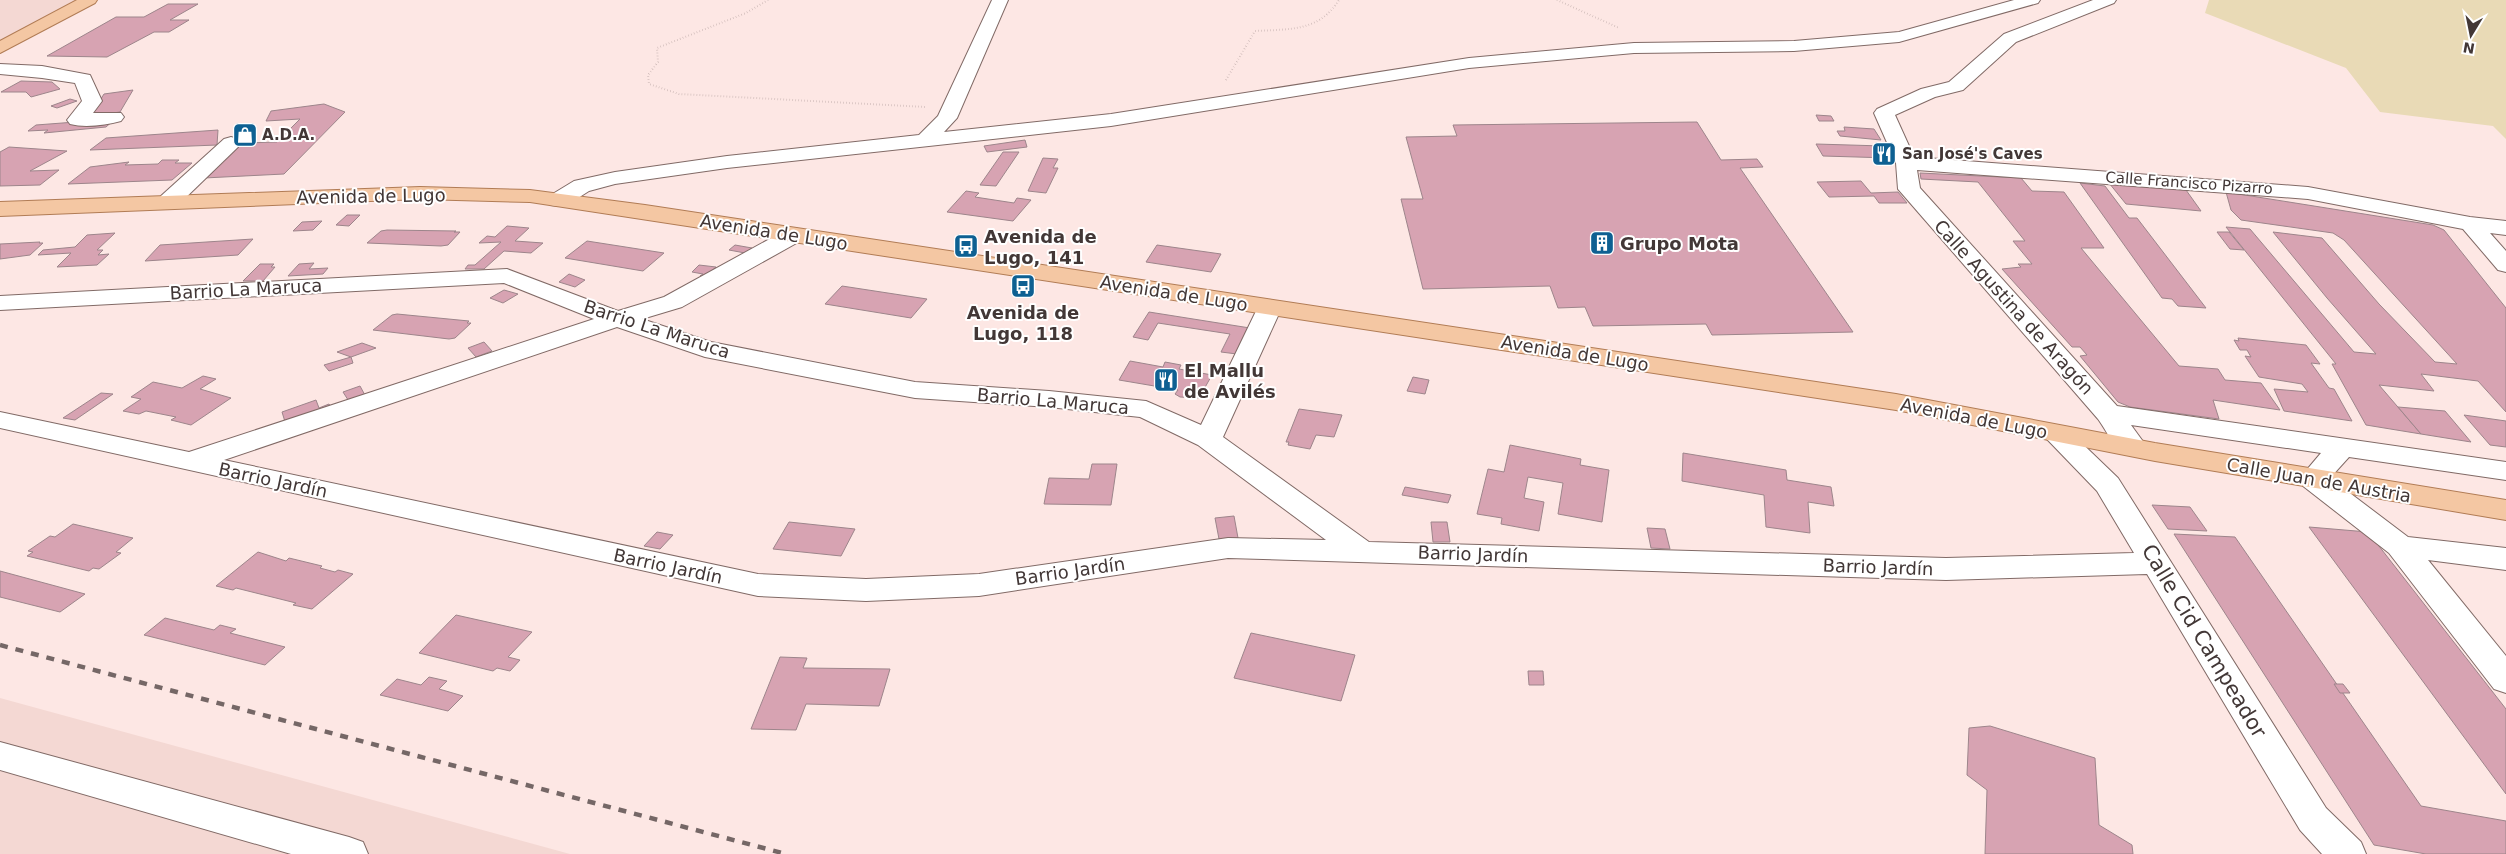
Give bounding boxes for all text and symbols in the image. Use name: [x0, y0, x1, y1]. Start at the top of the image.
north arrow: [2446, 10, 2496, 60]
text: N: [2462, 39, 2476, 57]
shop icon: A.D.A.: [232, 122, 258, 148]
place label: A.D.A.: [262, 126, 315, 144]
restaurant icon: San José's Caves: [1871, 141, 1897, 167]
place label: San José's Caves: [1902, 145, 2043, 163]
street label: Calle Francisco Pizarro: [2105, 168, 2273, 198]
street label: Avenida de Lugo: [296, 184, 446, 208]
street label: Avenida de Lugo: [699, 210, 849, 254]
street label: Calle Agustina de Aragón: [1930, 215, 2098, 399]
place label: Avenida de Lugo, 141: [984, 226, 1097, 268]
building icon: Grupo Mota: [1589, 230, 1615, 256]
bus stop icon: Avenida de Lugo, 141: [953, 233, 979, 259]
place label: Grupo Mota: [1620, 233, 1739, 254]
street label: Avenida de Lugo: [1099, 271, 1249, 315]
bus stop icon: Avenida de Lugo, 118: [1010, 273, 1036, 299]
street label: Barrio La Maruca: [169, 275, 323, 303]
street label: Barrio La Maruca: [581, 295, 733, 363]
place label: Avenida de Lugo, 118: [967, 302, 1079, 344]
street label: Avenida de Lugo: [1500, 331, 1650, 375]
place label: El Mallu de Avilés: [1184, 360, 1276, 402]
restaurant icon: El Mallu de Avilés: [1153, 367, 1179, 393]
street label: Barrio La Maruca: [976, 384, 1130, 418]
street label: Avenida de Lugo: [1899, 393, 2049, 443]
street label: Calle Juan de Austria: [2225, 453, 2413, 507]
street label: Barrio Jardín: [217, 458, 329, 502]
street label: Calle Cid Campeador: [2137, 540, 2271, 742]
street label: Barrio Jardín: [1417, 542, 1529, 566]
street label: Barrio Jardín: [612, 544, 724, 588]
street label: Barrio Jardín: [1014, 553, 1126, 589]
street label: Barrio Jardín: [1822, 555, 1934, 579]

